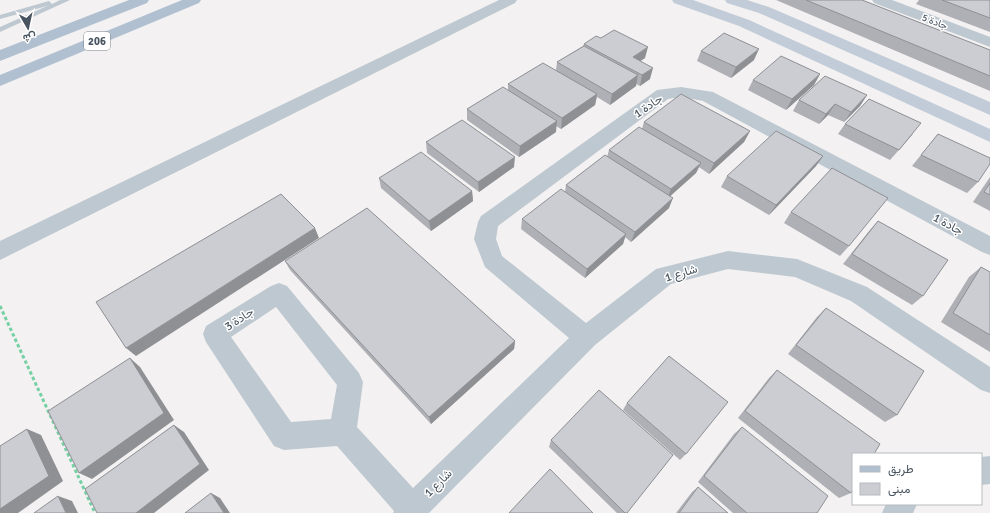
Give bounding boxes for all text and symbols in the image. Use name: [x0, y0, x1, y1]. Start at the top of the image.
north arrow: [8, 8, 48, 48]
street label: جادة 5: [920, 12, 949, 32]
text: ش: [22, 30, 37, 45]
road number: 206: [84, 32, 110, 50]
street label: جادة 1: [631, 91, 666, 121]
street label: جادة 1: [930, 210, 965, 238]
street label: شارع 1: [663, 261, 700, 286]
street label: جادة 3: [222, 305, 257, 334]
legend: [852, 453, 982, 505]
text: طريق: [888, 462, 914, 477]
street label: شارع 1: [421, 466, 456, 501]
text: مبنى: [888, 482, 910, 497]

